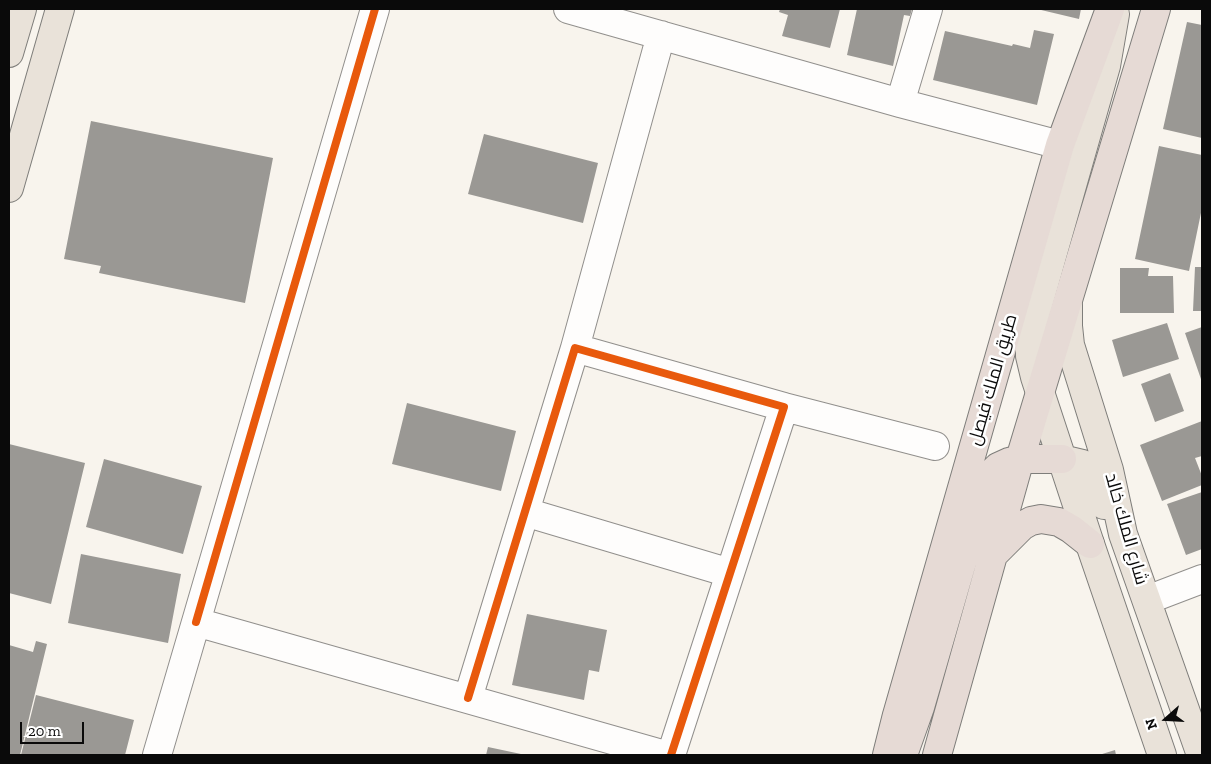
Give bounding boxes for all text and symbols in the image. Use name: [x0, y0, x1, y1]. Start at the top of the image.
street label: طريق الملك فيصل: [964, 312, 1022, 448]
street label: شارع الملك خالد: [1100, 471, 1152, 587]
north arrow: [1141, 694, 1191, 744]
scale bar: [22, 712, 86, 744]
text: N: [1142, 716, 1161, 732]
text: 20 m: [28, 722, 61, 740]

